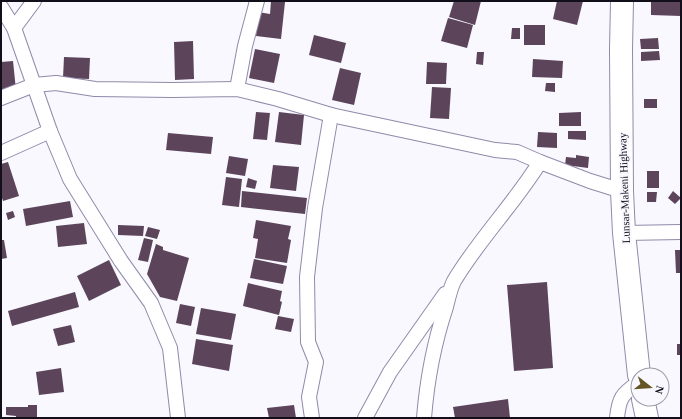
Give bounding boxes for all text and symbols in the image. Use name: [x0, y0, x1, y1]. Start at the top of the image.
street label: Lunsar-Makeni Highway: [616, 132, 632, 244]
north arrow: [630, 367, 670, 407]
text: N: [653, 384, 666, 396]

